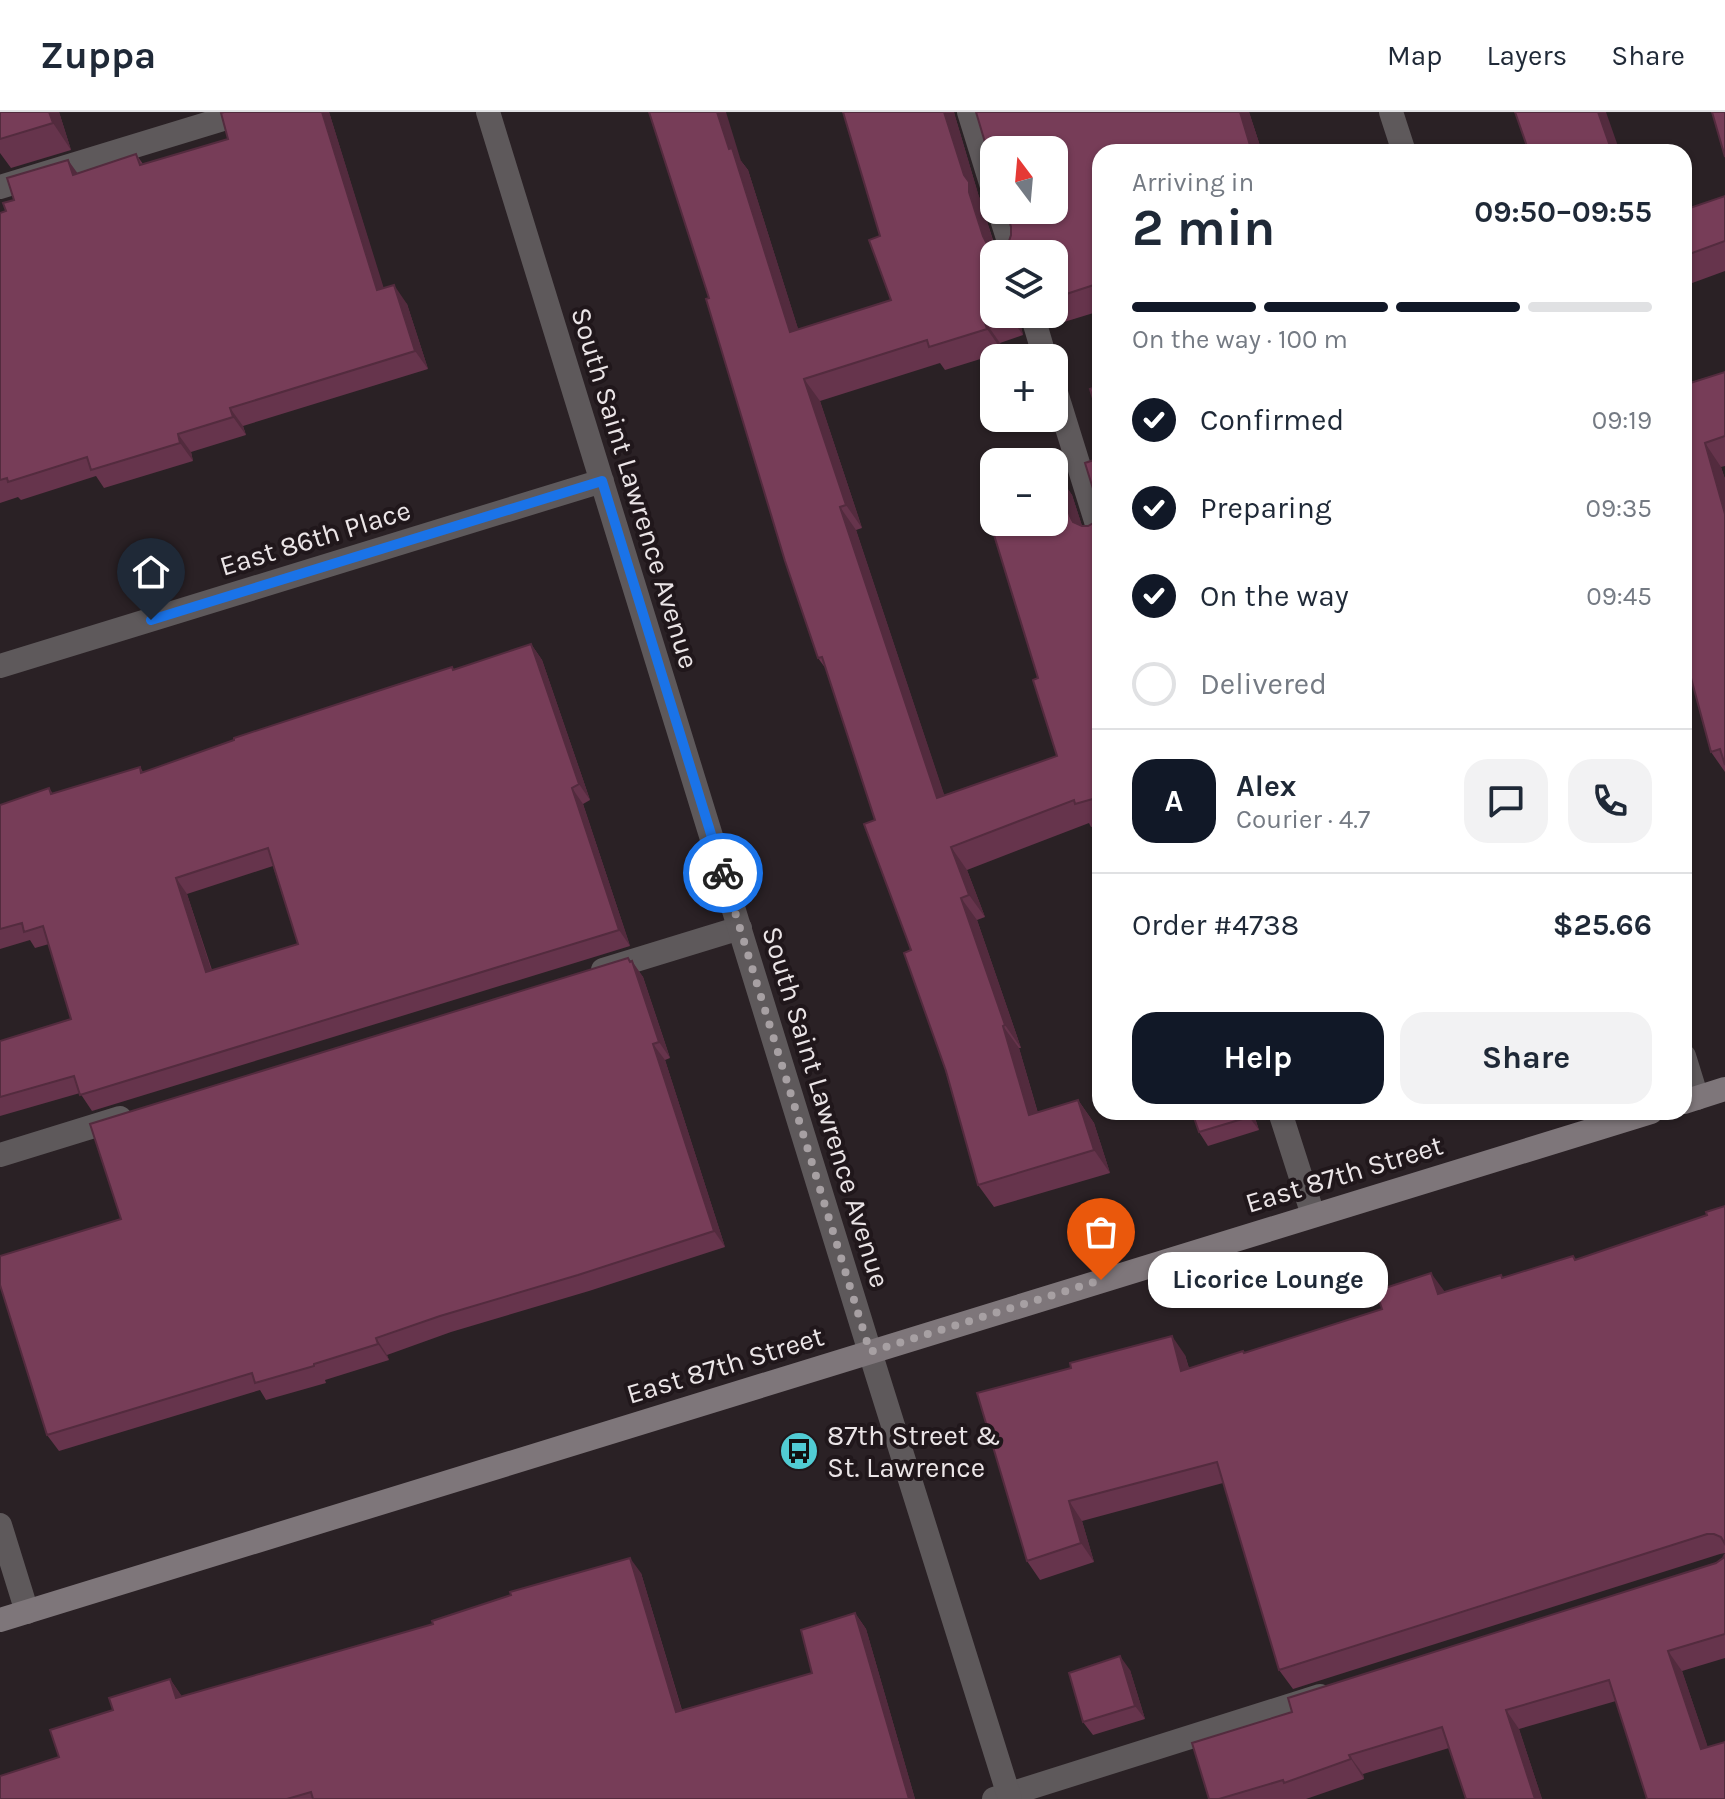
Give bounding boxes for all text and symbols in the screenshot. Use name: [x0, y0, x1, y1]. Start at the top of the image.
text: Zuppa: [40, 33, 156, 78]
text: Map: [1387, 39, 1442, 72]
text: Layers: [1486, 39, 1567, 72]
text: Share: [1611, 39, 1685, 72]
north arrow: [980, 136, 1068, 224]
map controls: [980, 136, 1068, 536]
text: Arriving in: [1132, 167, 1254, 198]
text: 09:50–09:55: [1474, 194, 1652, 230]
text: 2 min: [1132, 197, 1275, 258]
button: layers: [980, 240, 1068, 328]
street label: South Saint Lawrence Avenue: [564, 303, 706, 673]
text: On the way · 100 m: [1132, 324, 1348, 355]
button: +: [980, 344, 1068, 432]
icon: check: [1132, 398, 1176, 442]
text: Confirmed: [1200, 402, 1344, 438]
text: 09:19: [1592, 405, 1652, 436]
button: −: [980, 448, 1068, 536]
icon: check: [1132, 486, 1176, 530]
text: Preparing: [1200, 490, 1332, 526]
street label: East 86th Place: [216, 493, 414, 583]
text: 09:35: [1585, 493, 1652, 524]
pin: [117, 538, 185, 620]
icon: home: [129, 550, 173, 594]
icon: check: [1132, 574, 1176, 618]
text: On the way: [1200, 578, 1349, 614]
text: 09:45: [1586, 581, 1652, 612]
text: Delivered: [1200, 666, 1327, 702]
button: chat: [1464, 759, 1548, 843]
button: phone: [1568, 759, 1652, 843]
text: Alex: [1236, 768, 1296, 804]
text: A: [1165, 783, 1183, 819]
text: Courier · 4.7: [1236, 804, 1370, 835]
courier: [683, 833, 763, 913]
icon: bike: [701, 851, 745, 895]
text: Order #4738: [1132, 907, 1299, 943]
text: $25.66: [1553, 907, 1652, 943]
street label: South Saint Lawrence Avenue: [755, 922, 897, 1292]
button: Help: [1132, 1012, 1384, 1104]
button: Share: [1400, 1012, 1652, 1104]
street label: East 87th Street: [1241, 1128, 1447, 1220]
pin: [1067, 1198, 1135, 1280]
icon: bag: [1079, 1210, 1123, 1254]
callout: Licorice Lounge: [1149, 1252, 1389, 1308]
text: Licorice Lounge: [1172, 1264, 1364, 1295]
street label: East 87th Street: [622, 1319, 828, 1411]
place label: 87th Street & St. Lawrence: [827, 1419, 1001, 1484]
bus stop icon: 87th Street & St. Lawrence: [778, 1430, 820, 1472]

